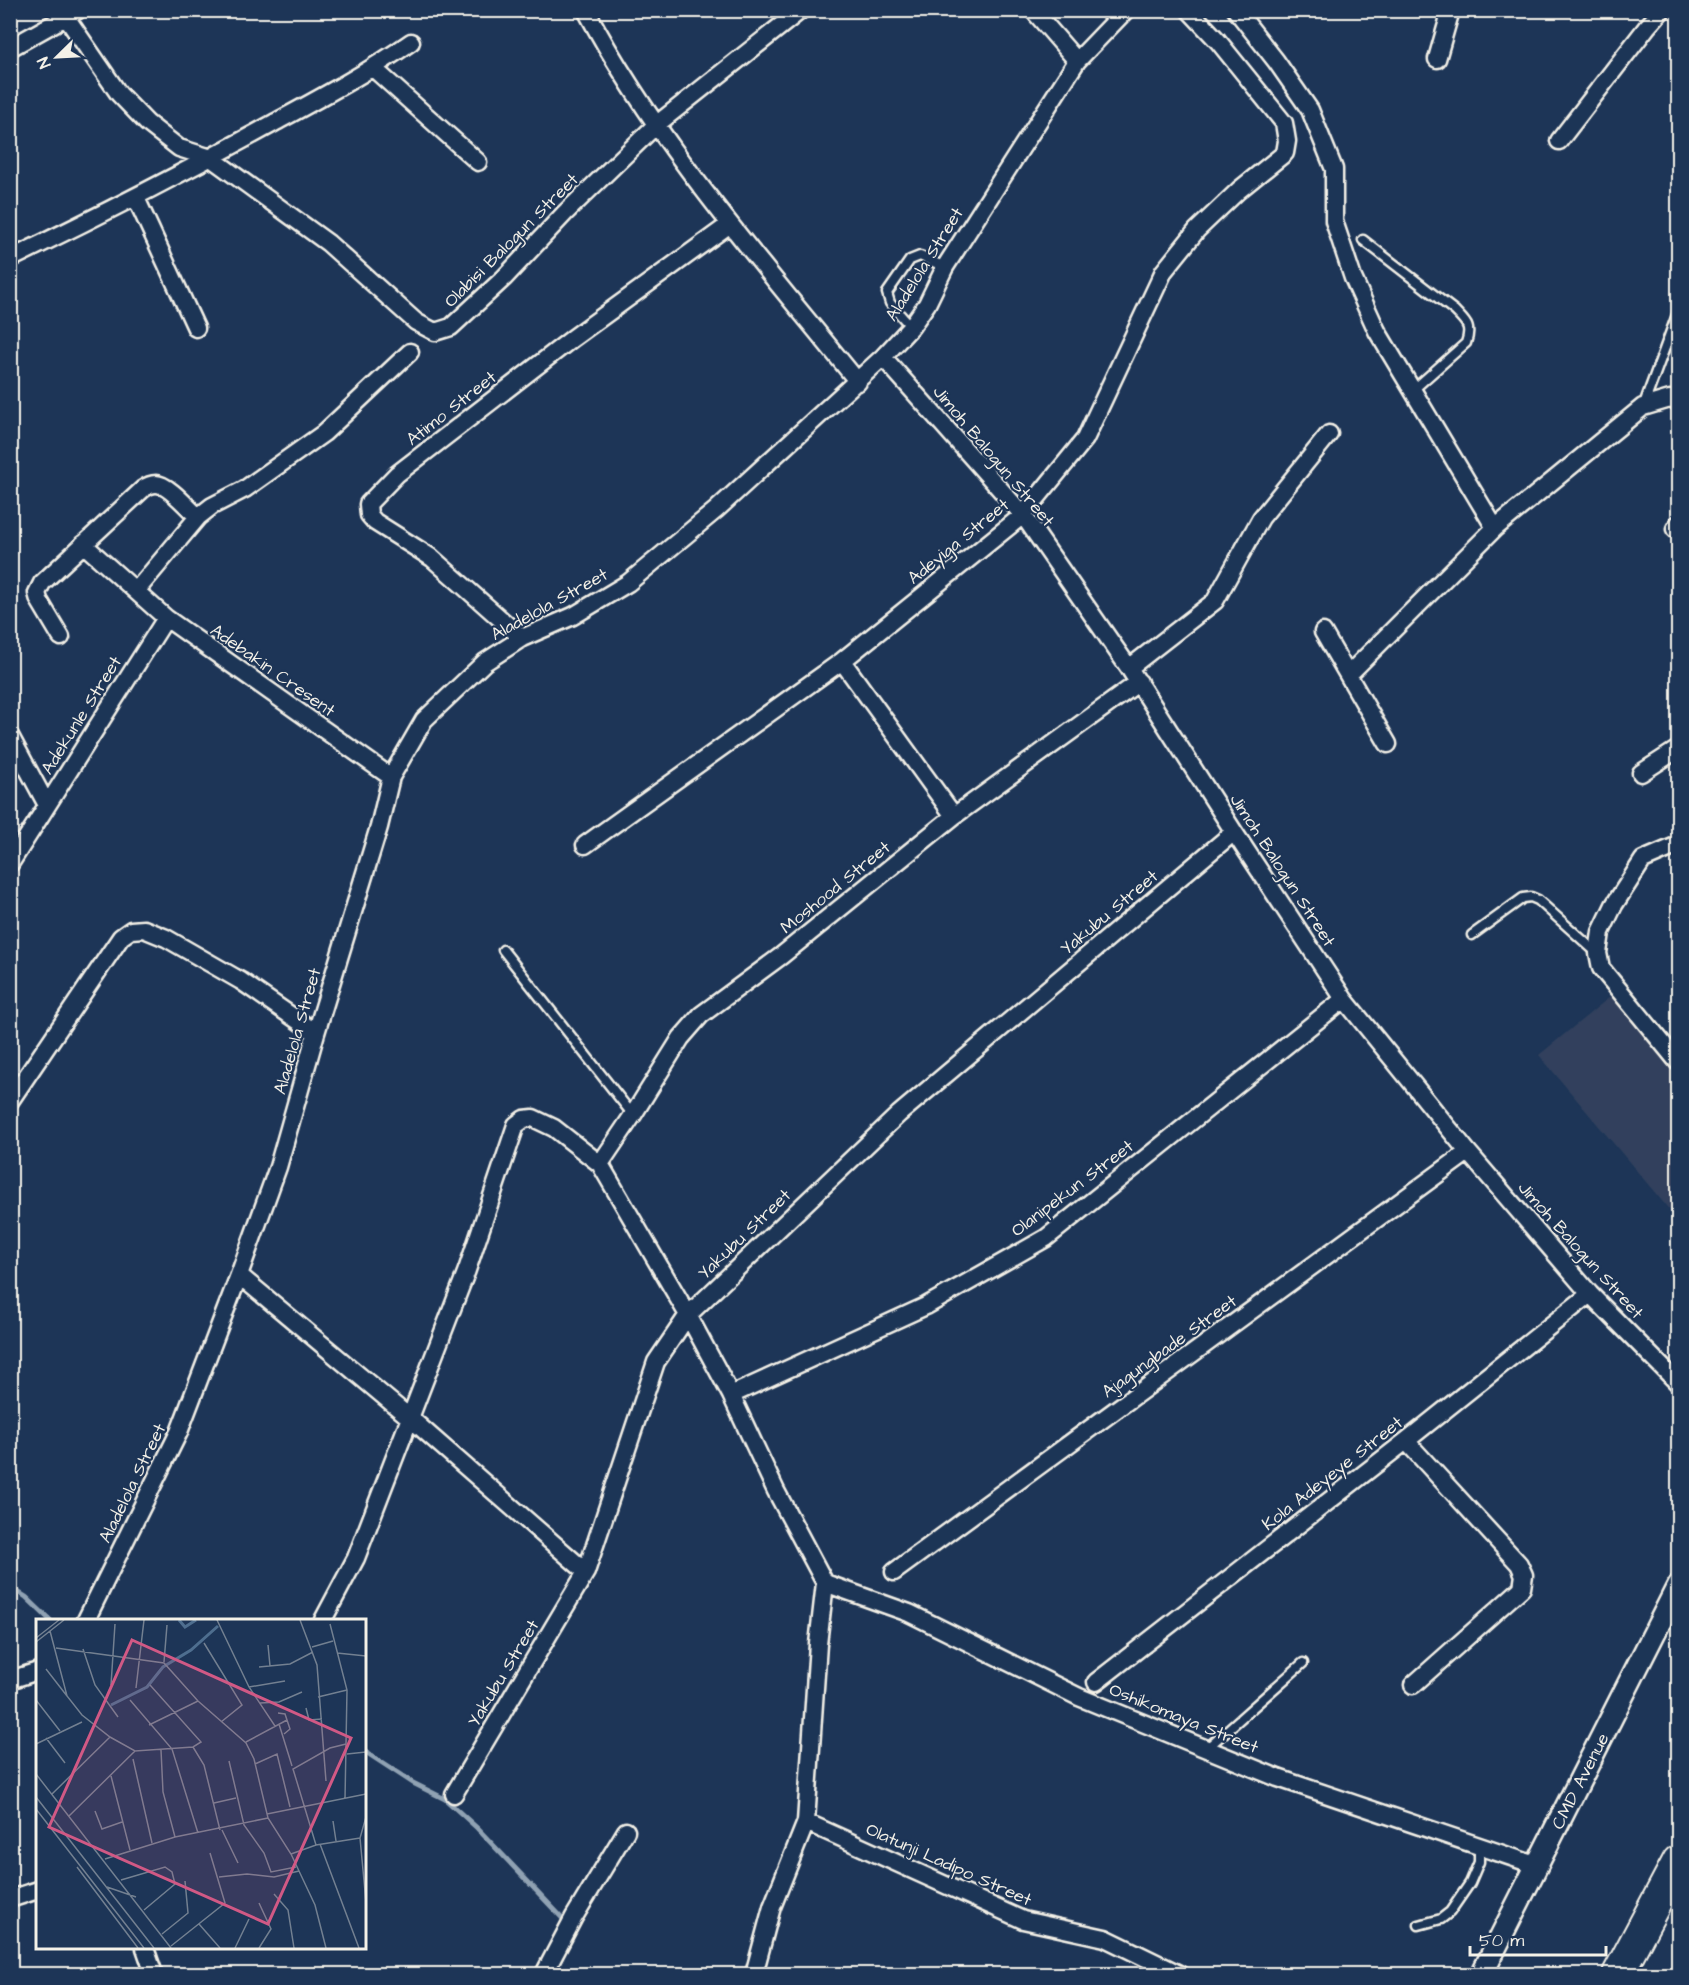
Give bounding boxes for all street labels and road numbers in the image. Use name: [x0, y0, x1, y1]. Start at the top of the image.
street label: Olabisi Balogun Street: [439, 167, 585, 314]
street label: Aladelola Street: [879, 202, 970, 326]
street label: Atimo Street: [401, 365, 502, 452]
street label: Jimoh Balogun Street: [926, 380, 1061, 534]
street label: Adeyiga Street: [902, 492, 1016, 591]
street label: Aladelola Street: [486, 562, 613, 647]
street label: Adebakin Cresent: [205, 618, 341, 723]
street label: Adekunle Street: [35, 651, 128, 779]
street label: Jimoh Balogun Street: [1223, 789, 1342, 953]
street label: Moshood Street: [775, 835, 896, 940]
street label: Yakubu Street: [1055, 863, 1164, 961]
street label: Aladelola Street: [268, 964, 328, 1097]
street label: Olanipekun Street: [1006, 1134, 1139, 1243]
street label: Jimoh Balogun Street: [1511, 1176, 1650, 1326]
street label: Yakubu Street: [692, 1183, 797, 1285]
street label: Ajagungbade Street: [1097, 1288, 1243, 1405]
street label: Kola Adeyeye Street: [1257, 1410, 1409, 1537]
street label: Aladelola Street: [93, 1419, 173, 1547]
street label: Yakubu Street: [462, 1614, 546, 1732]
street label: Oshikomaya Street: [1105, 1677, 1263, 1761]
street label: CMD Avenue: [1545, 1729, 1616, 1834]
street label: Olatunji Ladipo Street: [862, 1817, 1036, 1913]

